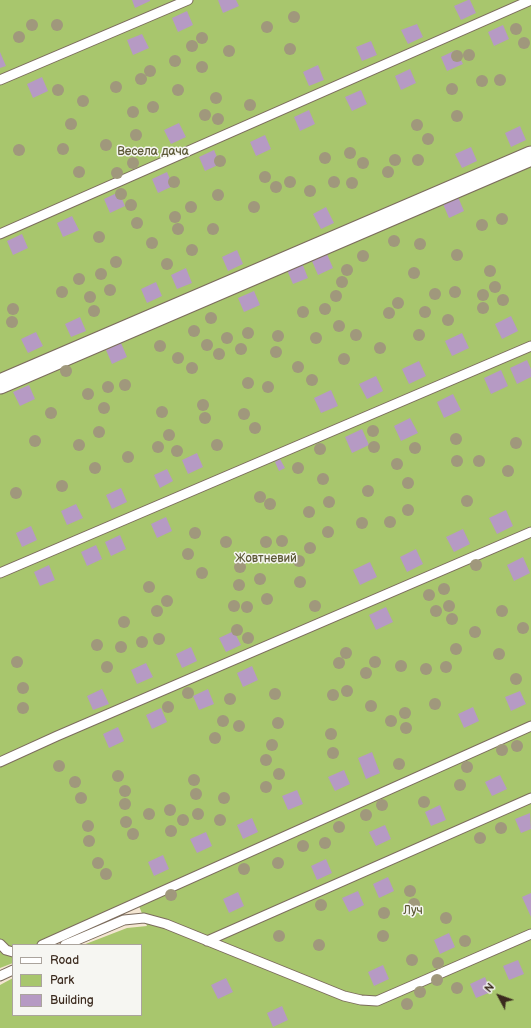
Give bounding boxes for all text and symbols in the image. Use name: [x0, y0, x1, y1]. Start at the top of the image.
park label: Весела дача: [117, 145, 189, 159]
park label: Жовтневий: [235, 552, 297, 566]
park label: Луч: [403, 904, 423, 918]
legend: [12, 944, 142, 1016]
text: Road: [50, 953, 79, 968]
text: Park: [50, 973, 74, 988]
north arrow: [479, 976, 519, 1016]
text: N: [482, 980, 497, 995]
text: Building: [50, 993, 94, 1008]

